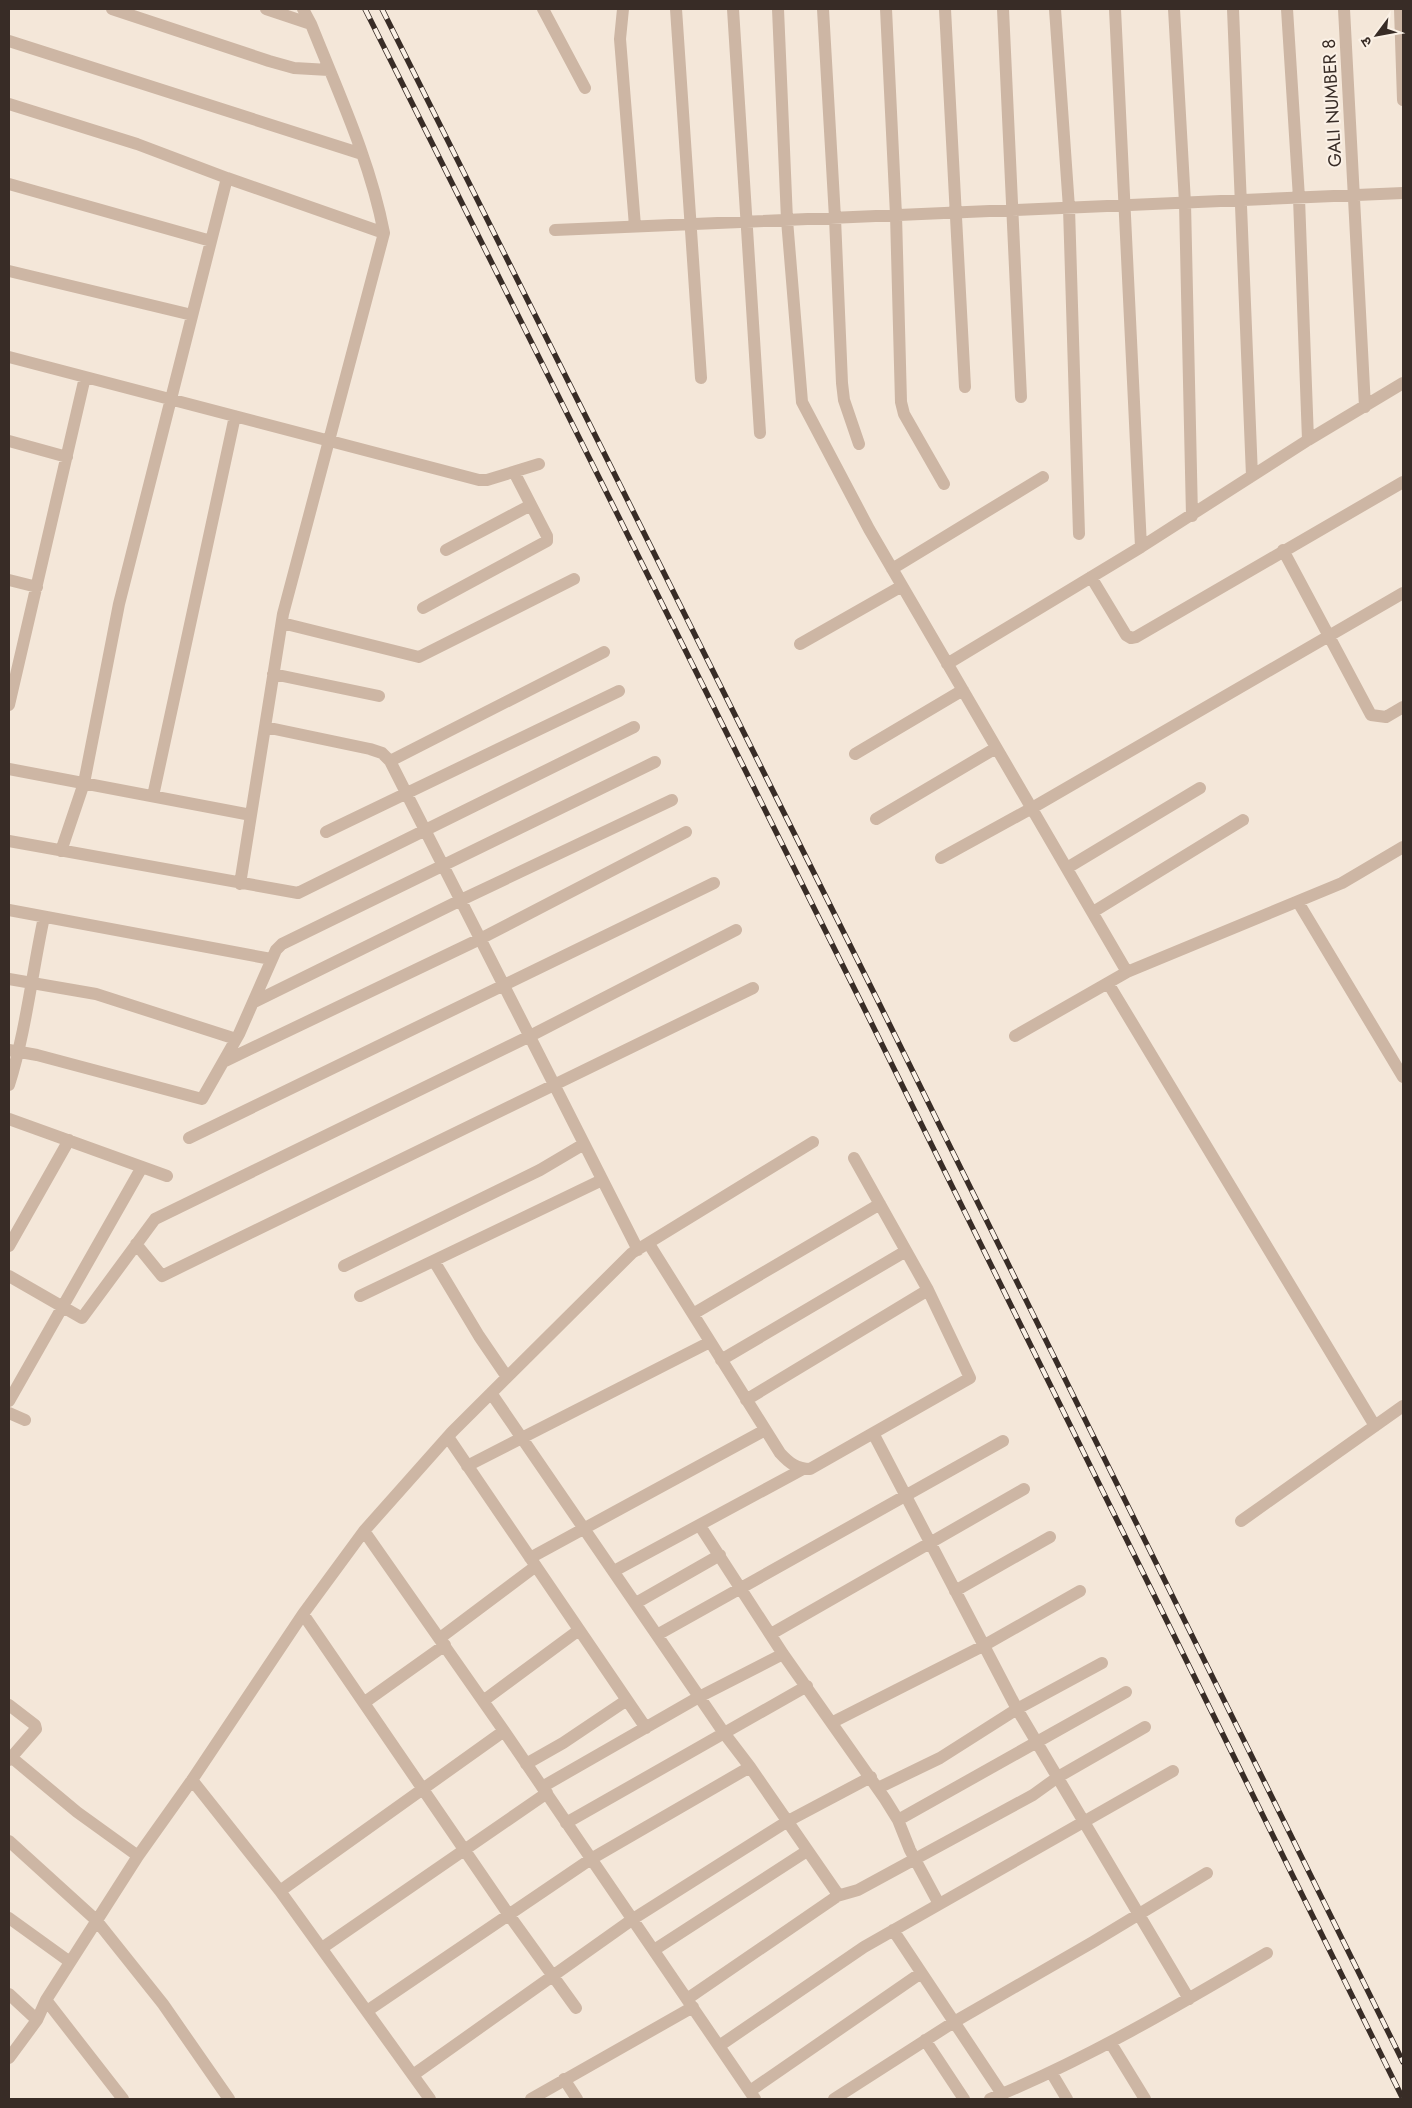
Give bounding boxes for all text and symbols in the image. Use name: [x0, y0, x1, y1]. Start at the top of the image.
north arrow: [1352, 10, 1402, 60]
text: उ: [1355, 32, 1377, 51]
street label: GALI NUMBER 8: [1316, 38, 1348, 168]

